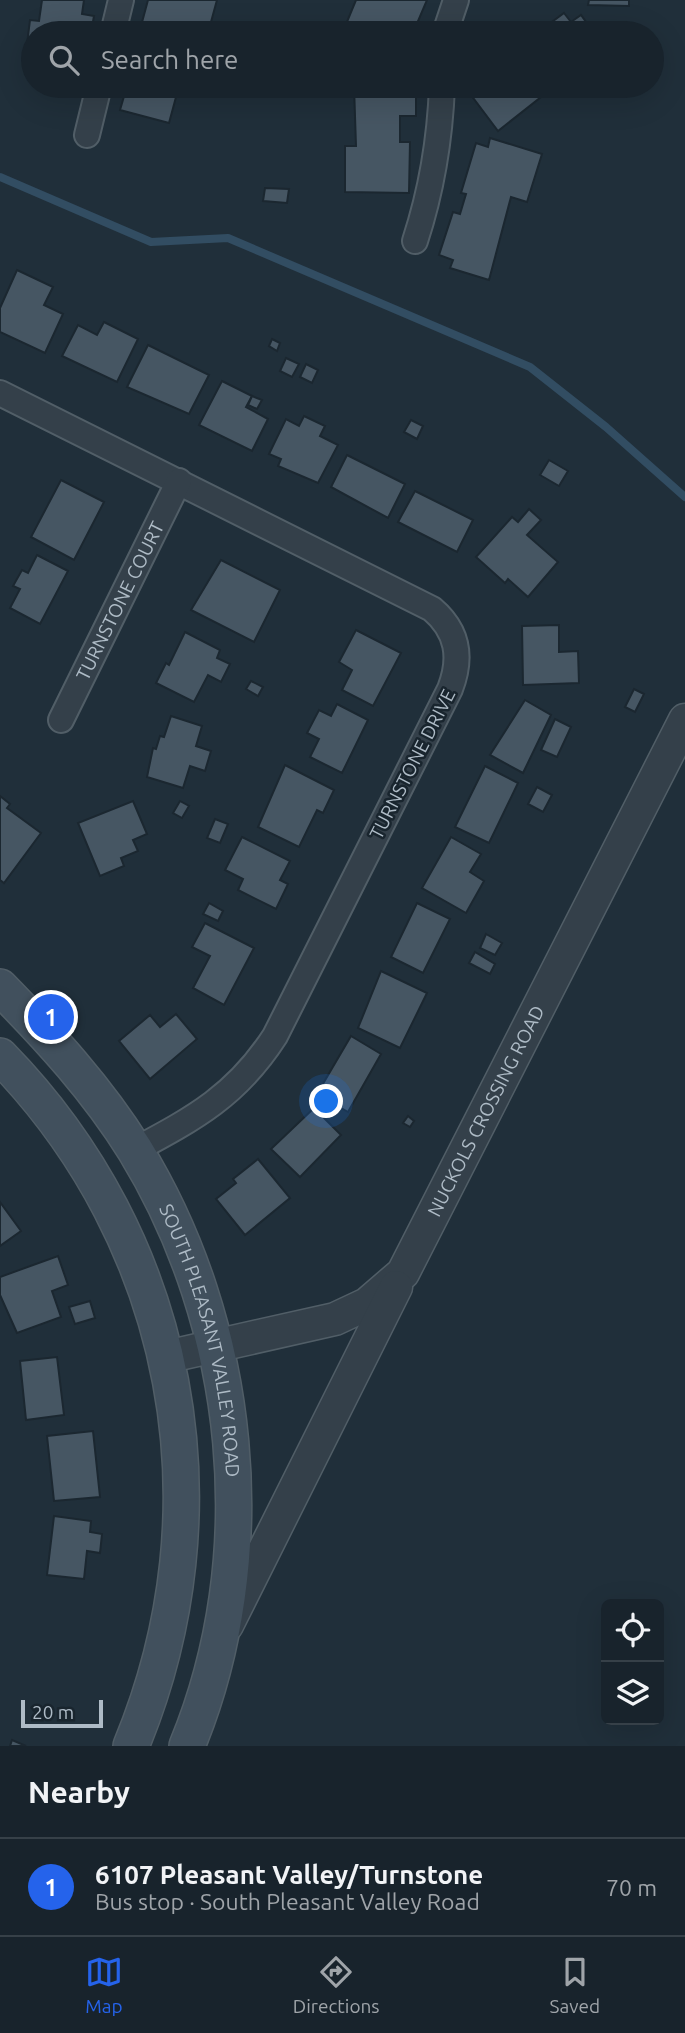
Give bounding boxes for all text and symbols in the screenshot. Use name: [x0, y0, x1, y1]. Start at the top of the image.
search box: [21, 21, 664, 98]
icon: search: [45, 41, 83, 79]
text: Search here: [101, 45, 238, 74]
street label: TURNSTONE COURT: [71, 517, 168, 684]
street label: TURNSTONE DRIVE: [365, 685, 459, 843]
pin: 1: [28, 991, 74, 1043]
street label: NUCKOLS CROSSING ROAD: [423, 1002, 549, 1220]
your location: [309, 1084, 343, 1118]
street label: SOUTH PLEASANT VALLEY ROAD: [155, 1200, 244, 1478]
map controls: [601, 1599, 664, 1725]
button: locate: [601, 1599, 664, 1662]
button: layers: [601, 1662, 664, 1725]
scale bar: [21, 1697, 103, 1729]
text: 20 m: [32, 1701, 74, 1723]
text: Nearby: [28, 1775, 130, 1809]
text: 6107 Pleasant Valley/Turnstone: [95, 1860, 483, 1889]
text: 1: [45, 1875, 57, 1900]
text: 70 m: [606, 1875, 657, 1900]
text: Bus stop · South Pleasant Valley Road: [95, 1889, 480, 1914]
tab: Map: [85, 1953, 123, 2017]
tab: Directions: [293, 1953, 380, 2017]
tab: Saved: [549, 1953, 600, 2017]

